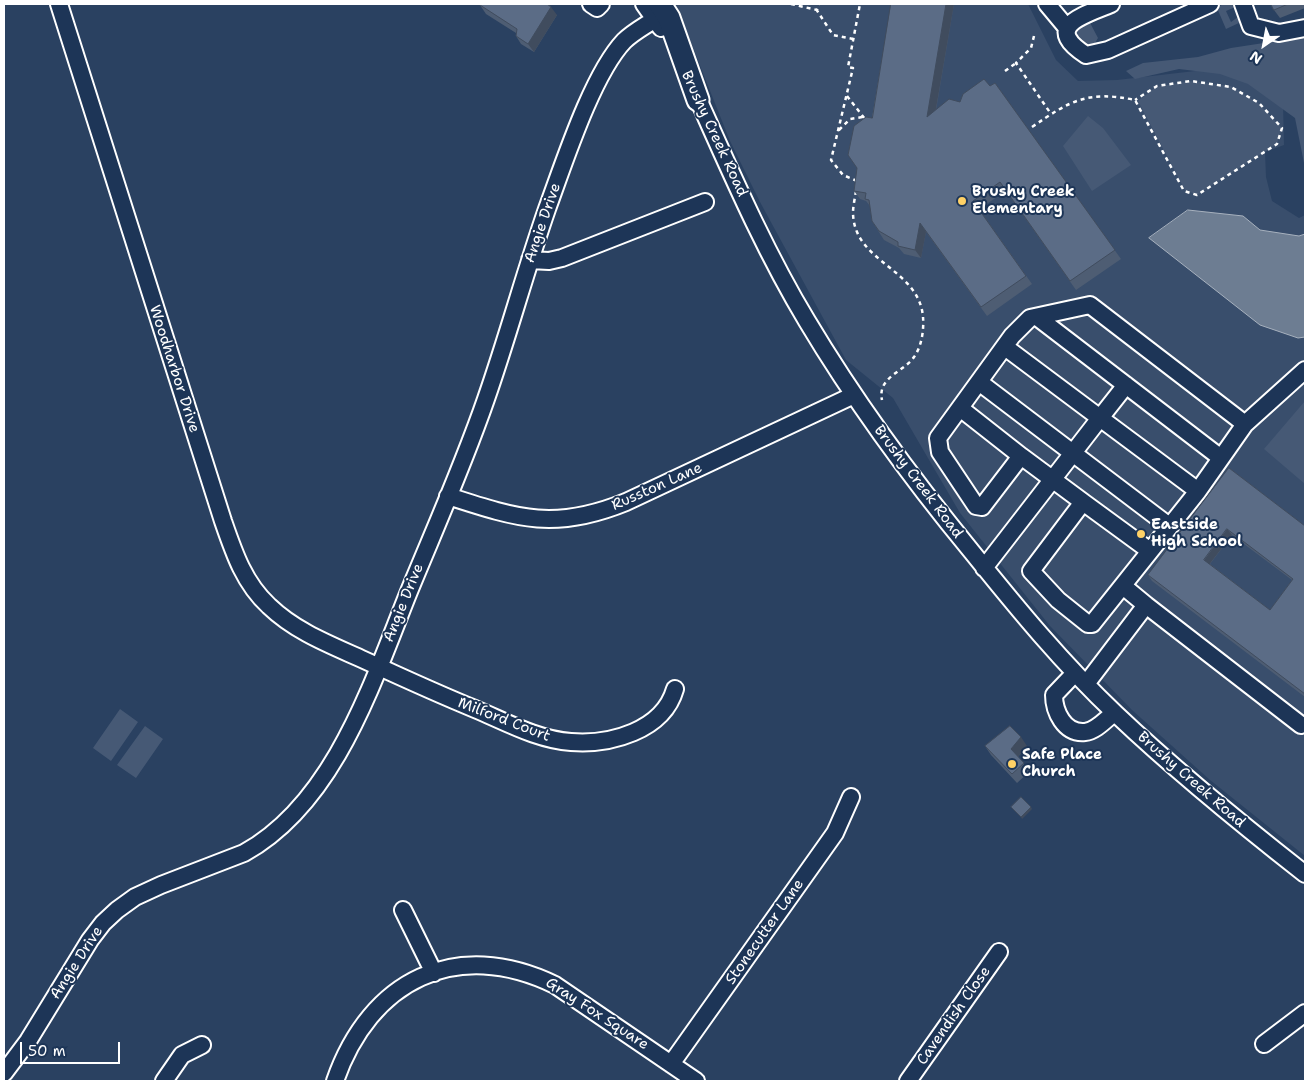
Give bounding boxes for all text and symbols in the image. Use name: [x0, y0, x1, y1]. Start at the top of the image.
north arrow: [1239, 20, 1289, 70]
text: N: [1246, 47, 1265, 68]
street label: Brushy Creek Road: [677, 68, 751, 200]
street label: Angie Drive: [521, 181, 565, 265]
place label: Brushy Creek Elementary: [972, 183, 1075, 218]
marker: Brushy Creek Elementary: [956, 195, 968, 207]
street label: Woodharbor Drive: [145, 303, 203, 435]
street label: Brushy Creek Road: [870, 422, 966, 542]
street label: Russton Lane: [609, 459, 705, 515]
place label: Eastside High School: [1151, 516, 1242, 551]
marker: Eastside High School: [1135, 528, 1147, 540]
street label: Angie Drive: [380, 561, 428, 645]
street label: Milford Court: [455, 694, 553, 746]
street label: Brushy Creek Road: [1133, 728, 1249, 832]
place label: Safe Place Church: [1022, 746, 1102, 781]
marker: Safe Place Church: [1006, 758, 1018, 770]
street label: Stonecutter Lane: [722, 876, 808, 988]
street label: Angie Drive: [47, 923, 107, 1003]
street label: Cavendish Close: [913, 963, 995, 1069]
street label: Gray Fox Square: [542, 974, 652, 1054]
scale bar: [22, 1032, 122, 1064]
text: 50 m: [28, 1041, 66, 1061]

